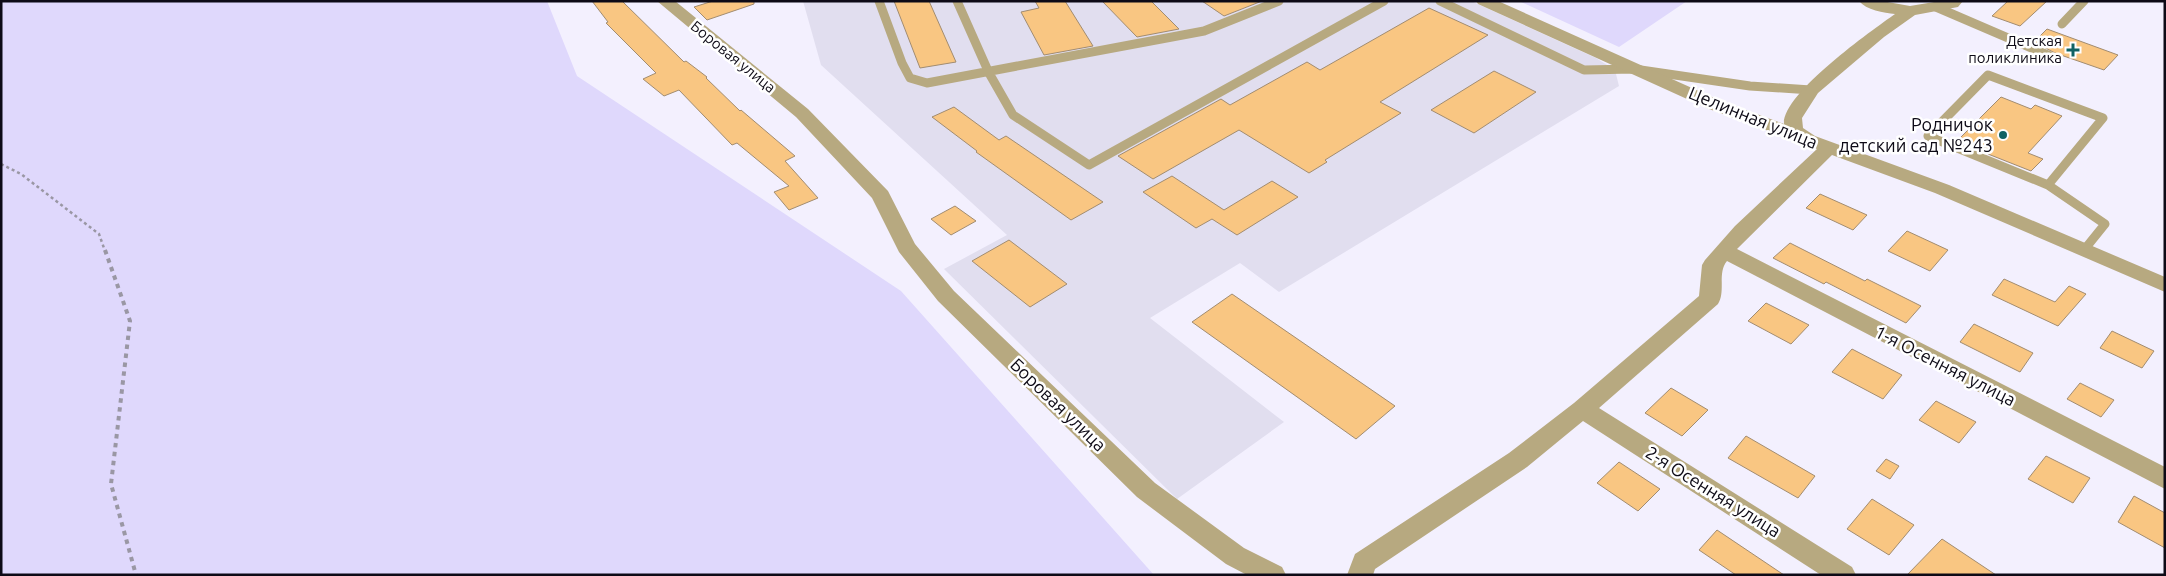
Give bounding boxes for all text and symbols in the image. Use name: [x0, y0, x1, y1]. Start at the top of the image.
street label: Боровая улица: [688, 17, 779, 96]
place label: Детская поликлиника: [1968, 32, 2062, 66]
marker: Детская поликлиника: [2066, 43, 2080, 57]
street label: Целинная улица: [1686, 82, 1821, 152]
place label: Родничок детский сад №243: [1839, 114, 1993, 155]
marker: Родничок детский сад №243: [1997, 129, 2009, 141]
street label: 1-я Осенняя улица: [1872, 321, 2019, 409]
street label: Боровая улица: [1007, 354, 1111, 455]
street label: 2-я Осенняя улица: [1642, 442, 1785, 541]

